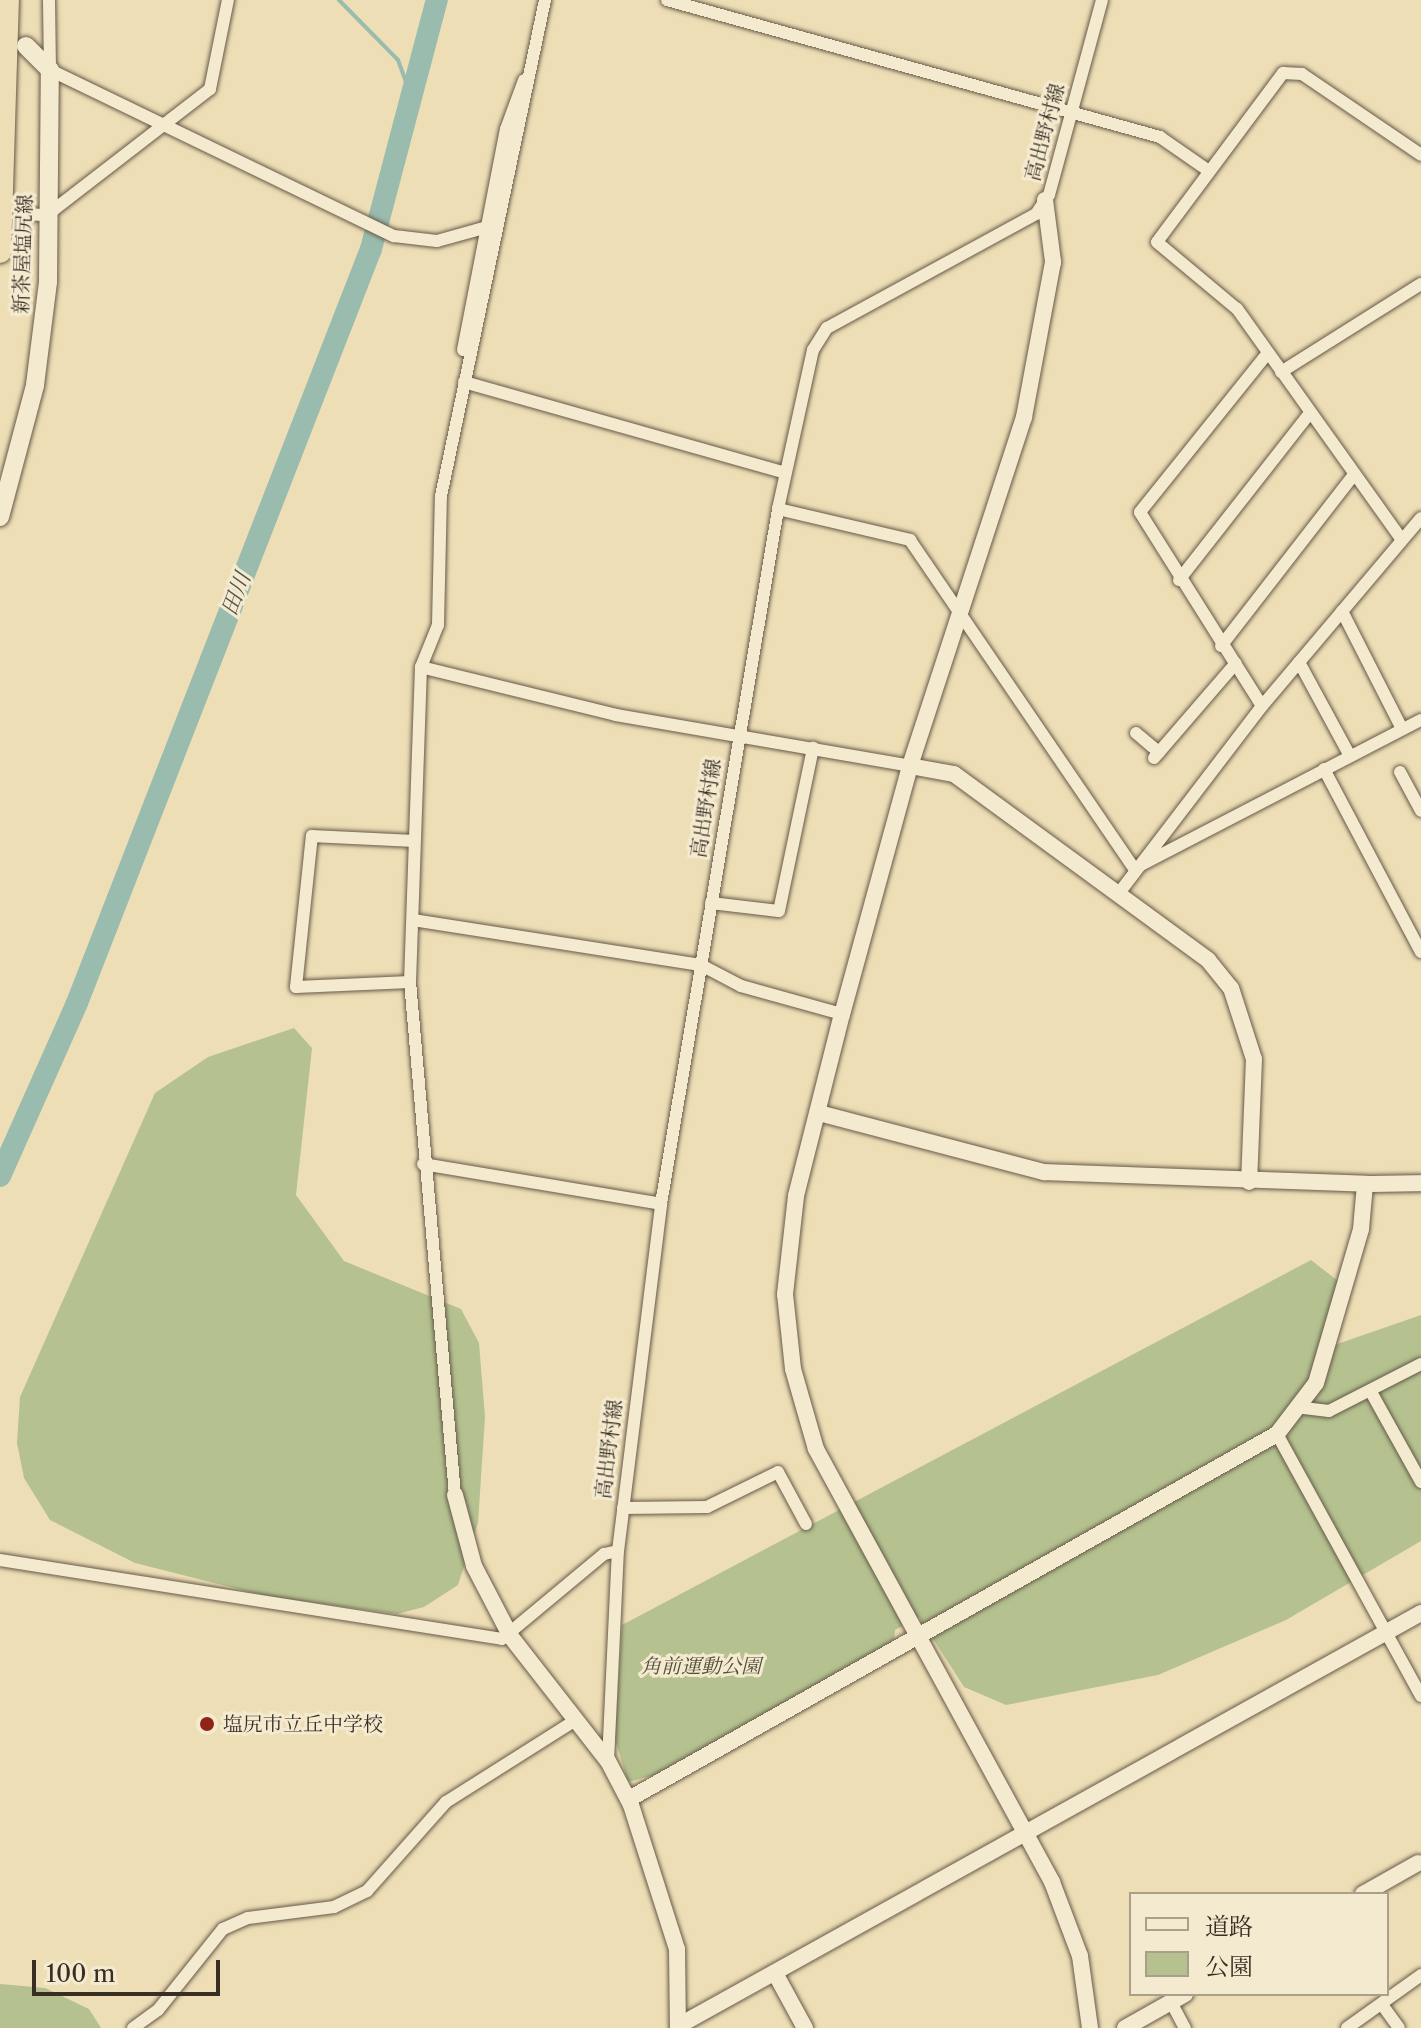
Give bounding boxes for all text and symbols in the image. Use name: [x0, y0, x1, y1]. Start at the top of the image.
street label: 高出野村線: [1020, 81, 1070, 183]
street label: 新茶屋塩尻線: [9, 194, 37, 314]
water label: 田川: [216, 569, 256, 619]
street label: 高出野村線: [686, 757, 726, 859]
street label: 高出野村線: [591, 1398, 627, 1500]
park label: 角前運動公園: [641, 1654, 761, 1678]
place label: 塩尻市立丘中学校: [223, 1712, 383, 1736]
marker: 塩尻市立丘中学校: [198, 1715, 216, 1733]
legend: [1129, 1892, 1389, 1996]
text: 道路: [1205, 1912, 1253, 1941]
scale bar: [36, 1944, 224, 1994]
text: 公園: [1205, 1952, 1253, 1981]
text: 100 m: [46, 1959, 115, 1988]

